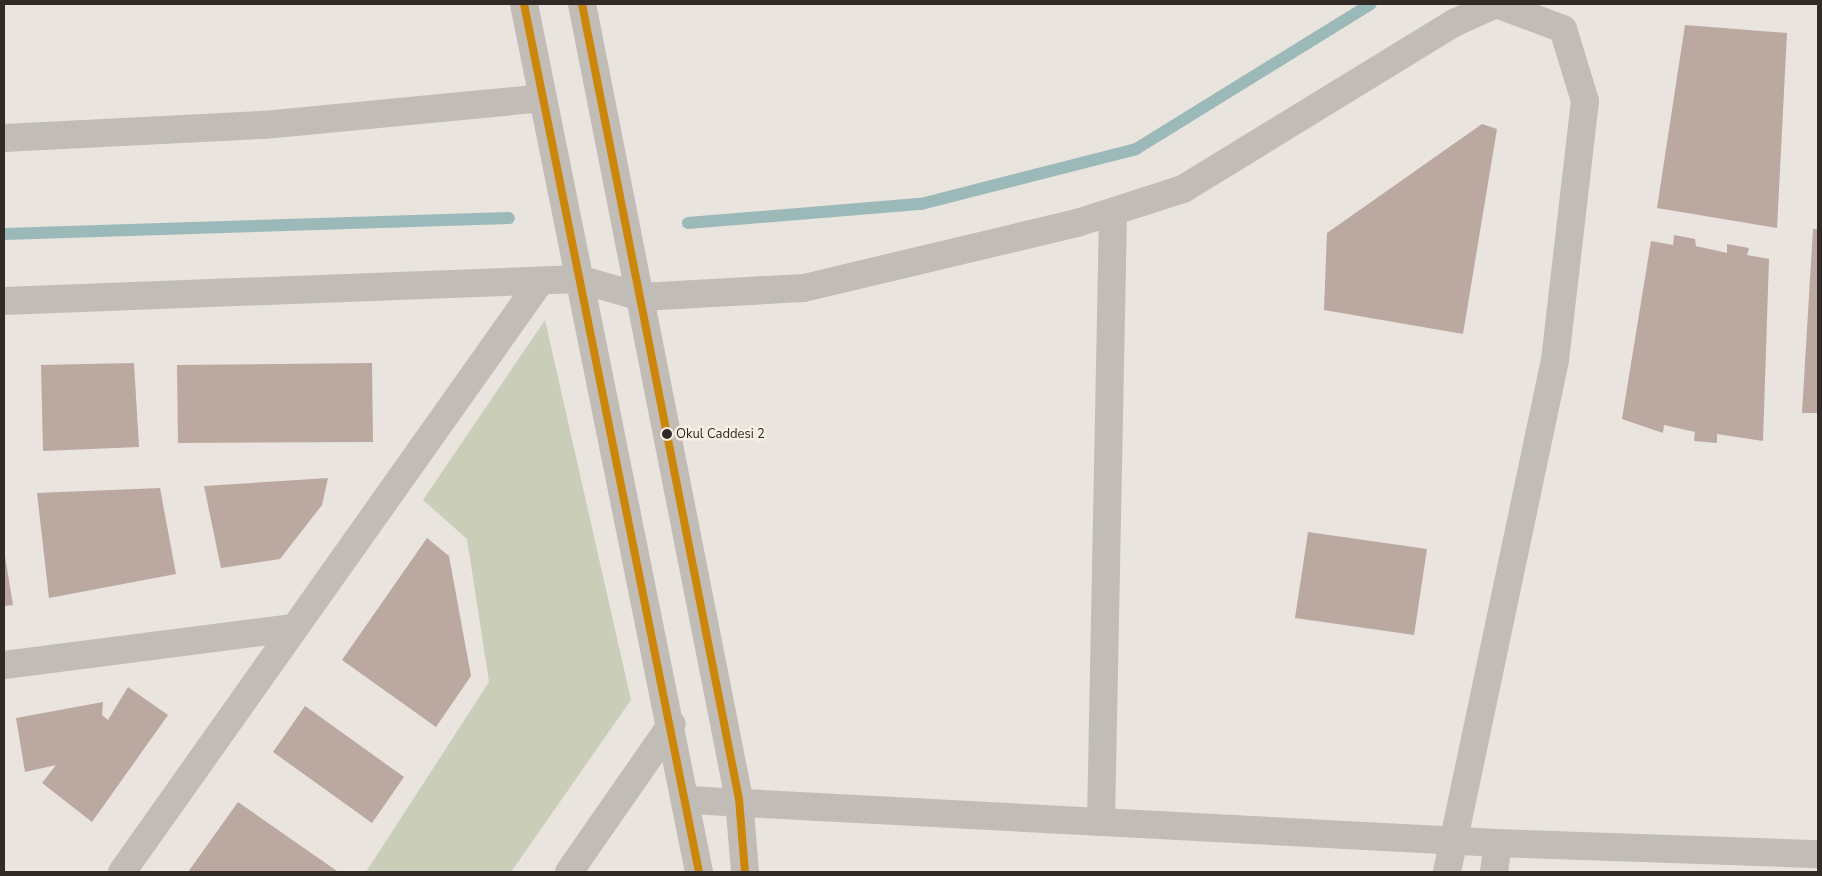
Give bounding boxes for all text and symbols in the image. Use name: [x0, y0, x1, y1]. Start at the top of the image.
place label: Okul Caddesi 2: [676, 426, 765, 442]
marker: Okul Caddesi 2: [662, 429, 672, 439]

